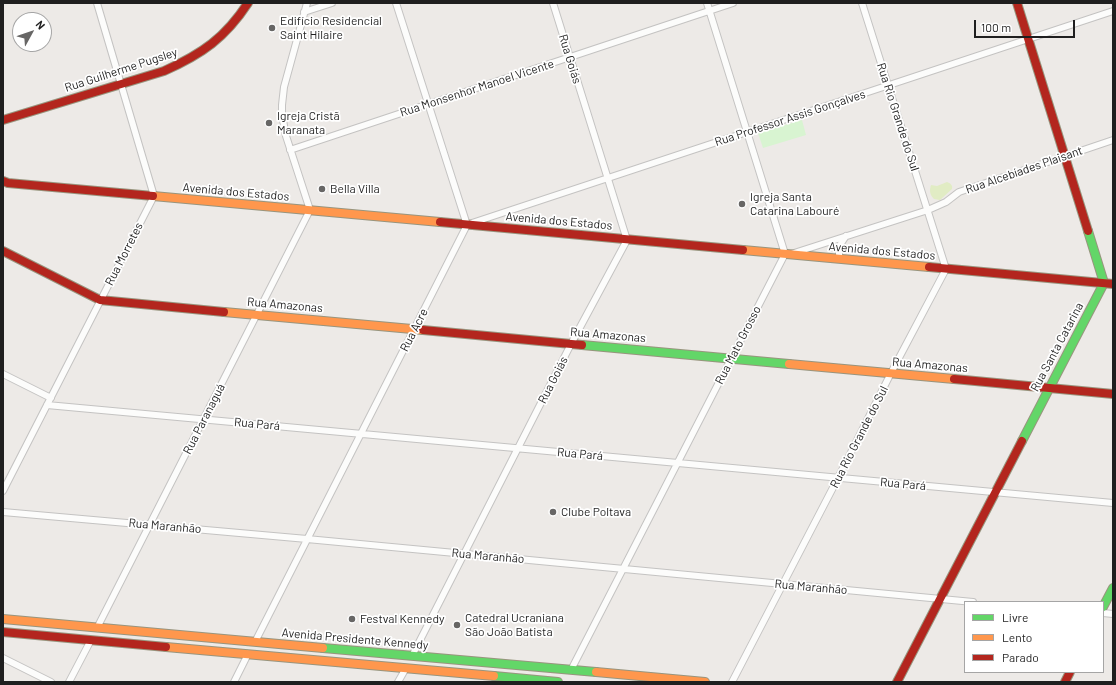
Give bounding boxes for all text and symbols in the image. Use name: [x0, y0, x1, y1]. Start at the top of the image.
north arrow: [12, 12, 52, 52]
scale bar: [976, 12, 1077, 38]
place label: Edifício Residencial Saint Hilaire: [280, 14, 382, 42]
text: N: [33, 18, 48, 32]
text: 100 m: [981, 20, 1011, 34]
marker: Edifício Residencial Saint Hilaire: [267, 23, 277, 33]
street label: Rua Goiás: [556, 32, 584, 86]
street label: Rua Guilherme Pugsley: [63, 45, 179, 95]
street label: Rua Monsenhor Manoel Vicente: [398, 56, 556, 120]
street label: Rua Rio Grande do Sul: [874, 61, 922, 173]
street label: Rua Professor Assis Gonçalves: [713, 87, 867, 149]
place label: Igreja Cristã Maranata: [277, 109, 340, 137]
marker: Igreja Cristã Maranata: [264, 118, 274, 128]
street label: Rua Alcebíades Plaisant: [964, 143, 1084, 197]
street label: Avenida dos Estados: [182, 180, 290, 204]
place label: Bella Villa: [330, 182, 380, 196]
marker: Bella Villa: [317, 184, 327, 194]
place label: Igreja Santa Catarina Labouré: [750, 190, 839, 218]
marker: Igreja Santa Catarina Labouré: [737, 199, 747, 209]
street label: Avenida dos Estados: [505, 209, 613, 233]
street label: Rua Morretes: [102, 220, 146, 288]
street label: Avenida dos Estados: [828, 239, 936, 263]
street label: Rua Amazonas: [247, 295, 323, 315]
street label: Rua Santa Catarina: [1027, 300, 1087, 394]
street label: Rua Mato Grosso: [712, 303, 764, 387]
street label: Rua Acre: [397, 306, 431, 354]
street label: Rua Amazonas: [570, 325, 646, 345]
street label: Rua Goiás: [535, 354, 571, 406]
street label: Rua Amazonas: [892, 355, 968, 375]
street label: Rua Paranaguá: [180, 381, 228, 457]
street label: Rua Rio Grande do Sul: [827, 383, 891, 491]
street label: Rua Pará: [233, 415, 281, 433]
street label: Rua Pará: [556, 445, 604, 463]
street label: Rua Pará: [879, 475, 927, 493]
place label: Clube Poltava: [561, 505, 631, 519]
marker: Clube Poltava: [548, 507, 558, 517]
street label: Rua Maranhão: [128, 516, 202, 536]
street label: Rua Maranhão: [451, 546, 525, 566]
street label: Rua Maranhão: [774, 577, 848, 597]
legend: [964, 601, 1104, 673]
text: Livre: [1002, 610, 1028, 624]
place label: Catedral Ucraniana São João Batista: [465, 611, 564, 639]
place label: Festval Kennedy: [360, 612, 444, 626]
marker: Festval Kennedy: [347, 614, 357, 624]
marker: Catedral Ucraniana São João Batista: [452, 620, 462, 630]
street label: Avenida Presidente Kennedy: [281, 625, 429, 653]
text: Lento: [1002, 630, 1032, 644]
text: Parado: [1002, 650, 1039, 664]

